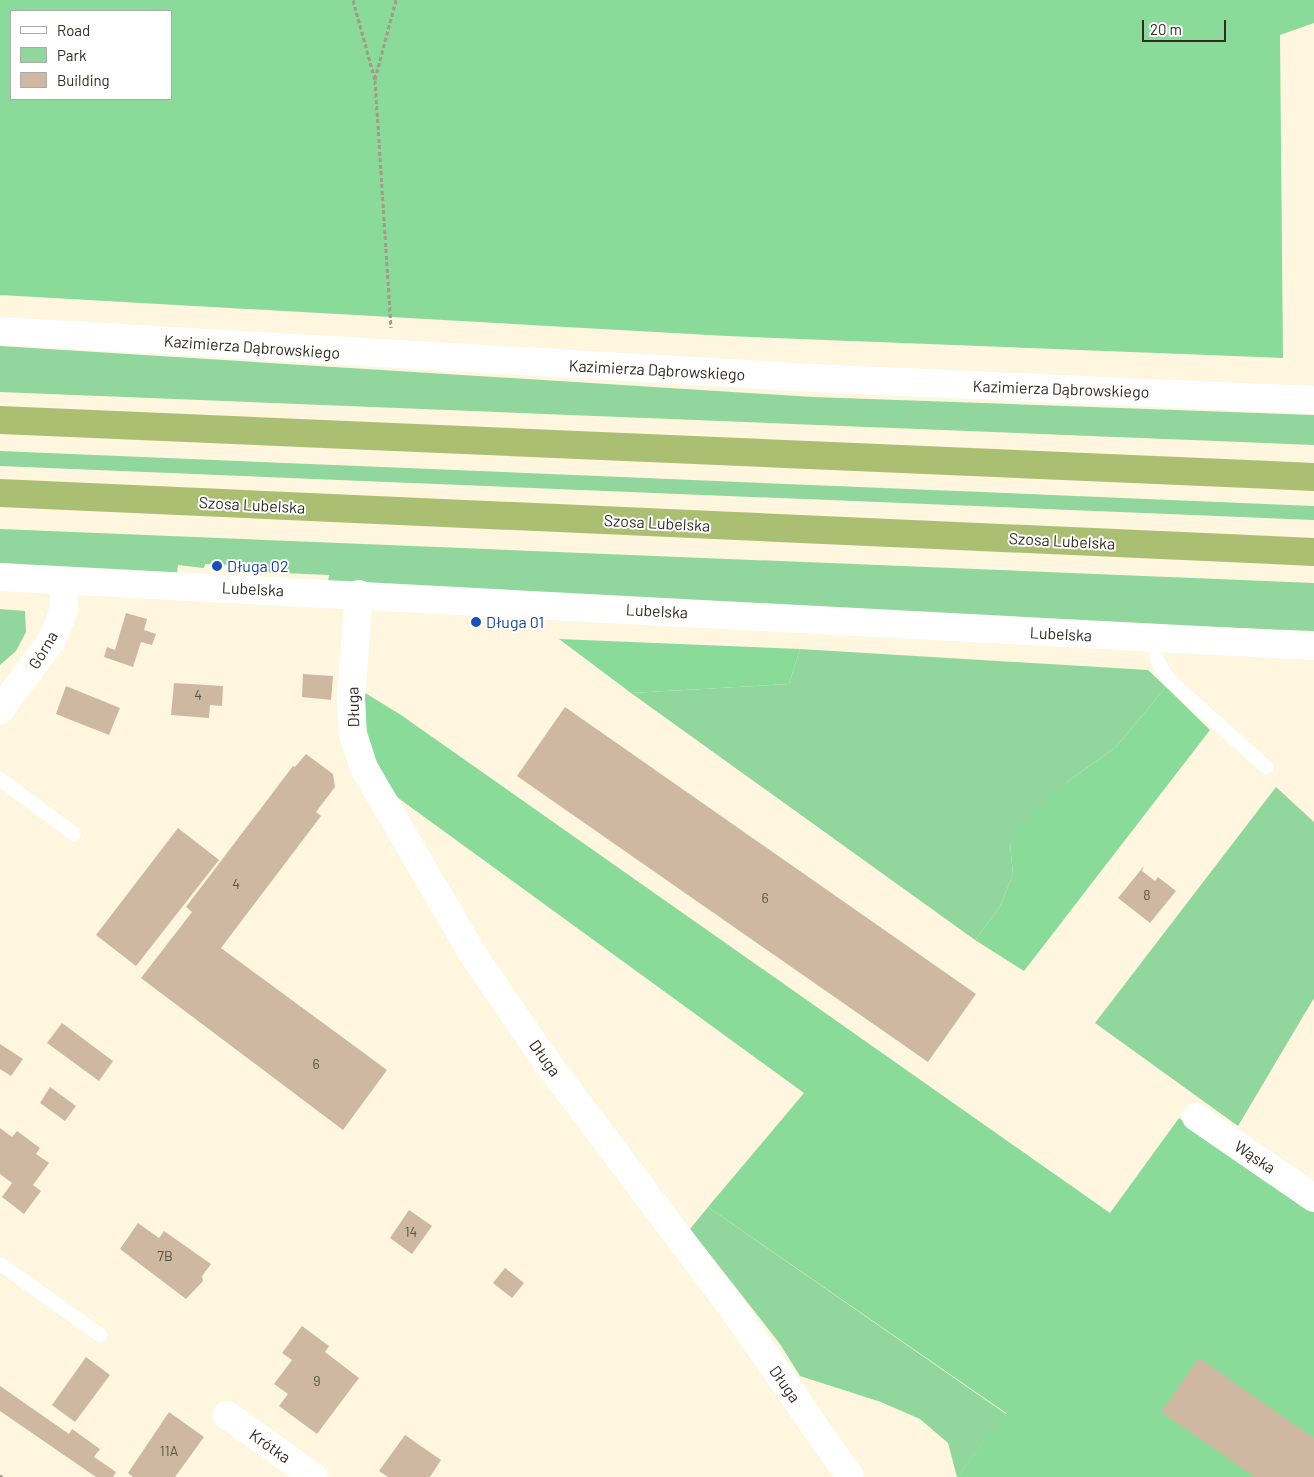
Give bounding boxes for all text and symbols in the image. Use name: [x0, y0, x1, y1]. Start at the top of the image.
legend: [10, 10, 172, 100]
scale bar: [1144, 10, 1228, 42]
text: 20 m: [1150, 20, 1182, 38]
text: Road: [57, 21, 90, 39]
text: Park: [57, 46, 86, 64]
text: Building: [57, 71, 110, 89]
street label: Kazimierza Dąbrowskiego: [163, 331, 341, 363]
street label: Kazimierza Dąbrowskiego: [568, 356, 746, 384]
street label: Kazimierza Dąbrowskiego: [972, 376, 1150, 402]
street label: Szosa Lubelska: [198, 493, 306, 517]
street label: Szosa Lubelska: [603, 511, 711, 535]
street label: Szosa Lubelska: [1008, 529, 1116, 553]
place label: Długa 02: [227, 556, 288, 576]
marker: Długa 02: [211, 560, 223, 572]
street label: Lubelska: [221, 578, 285, 600]
street label: Lubelska: [625, 600, 689, 622]
place label: Długa 01: [486, 612, 544, 632]
marker: Długa 01: [470, 616, 482, 628]
street label: Lubelska: [1029, 623, 1093, 645]
street label: Górna: [24, 627, 62, 673]
street label: Długa: [343, 686, 363, 728]
house number: 4: [194, 687, 202, 703]
house number: 4: [232, 876, 240, 892]
house number: 8: [1143, 887, 1151, 903]
house number: 6: [761, 890, 769, 906]
street label: Długa: [525, 1036, 565, 1080]
house number: 6: [312, 1056, 320, 1072]
street label: Wąska: [1231, 1136, 1279, 1178]
house number: 14: [405, 1224, 417, 1240]
house number: 7B: [157, 1248, 173, 1264]
street label: Długa: [765, 1362, 805, 1406]
house number: 9: [313, 1373, 321, 1389]
street label: Krótka: [246, 1425, 294, 1467]
house number: 11A: [160, 1443, 178, 1459]

